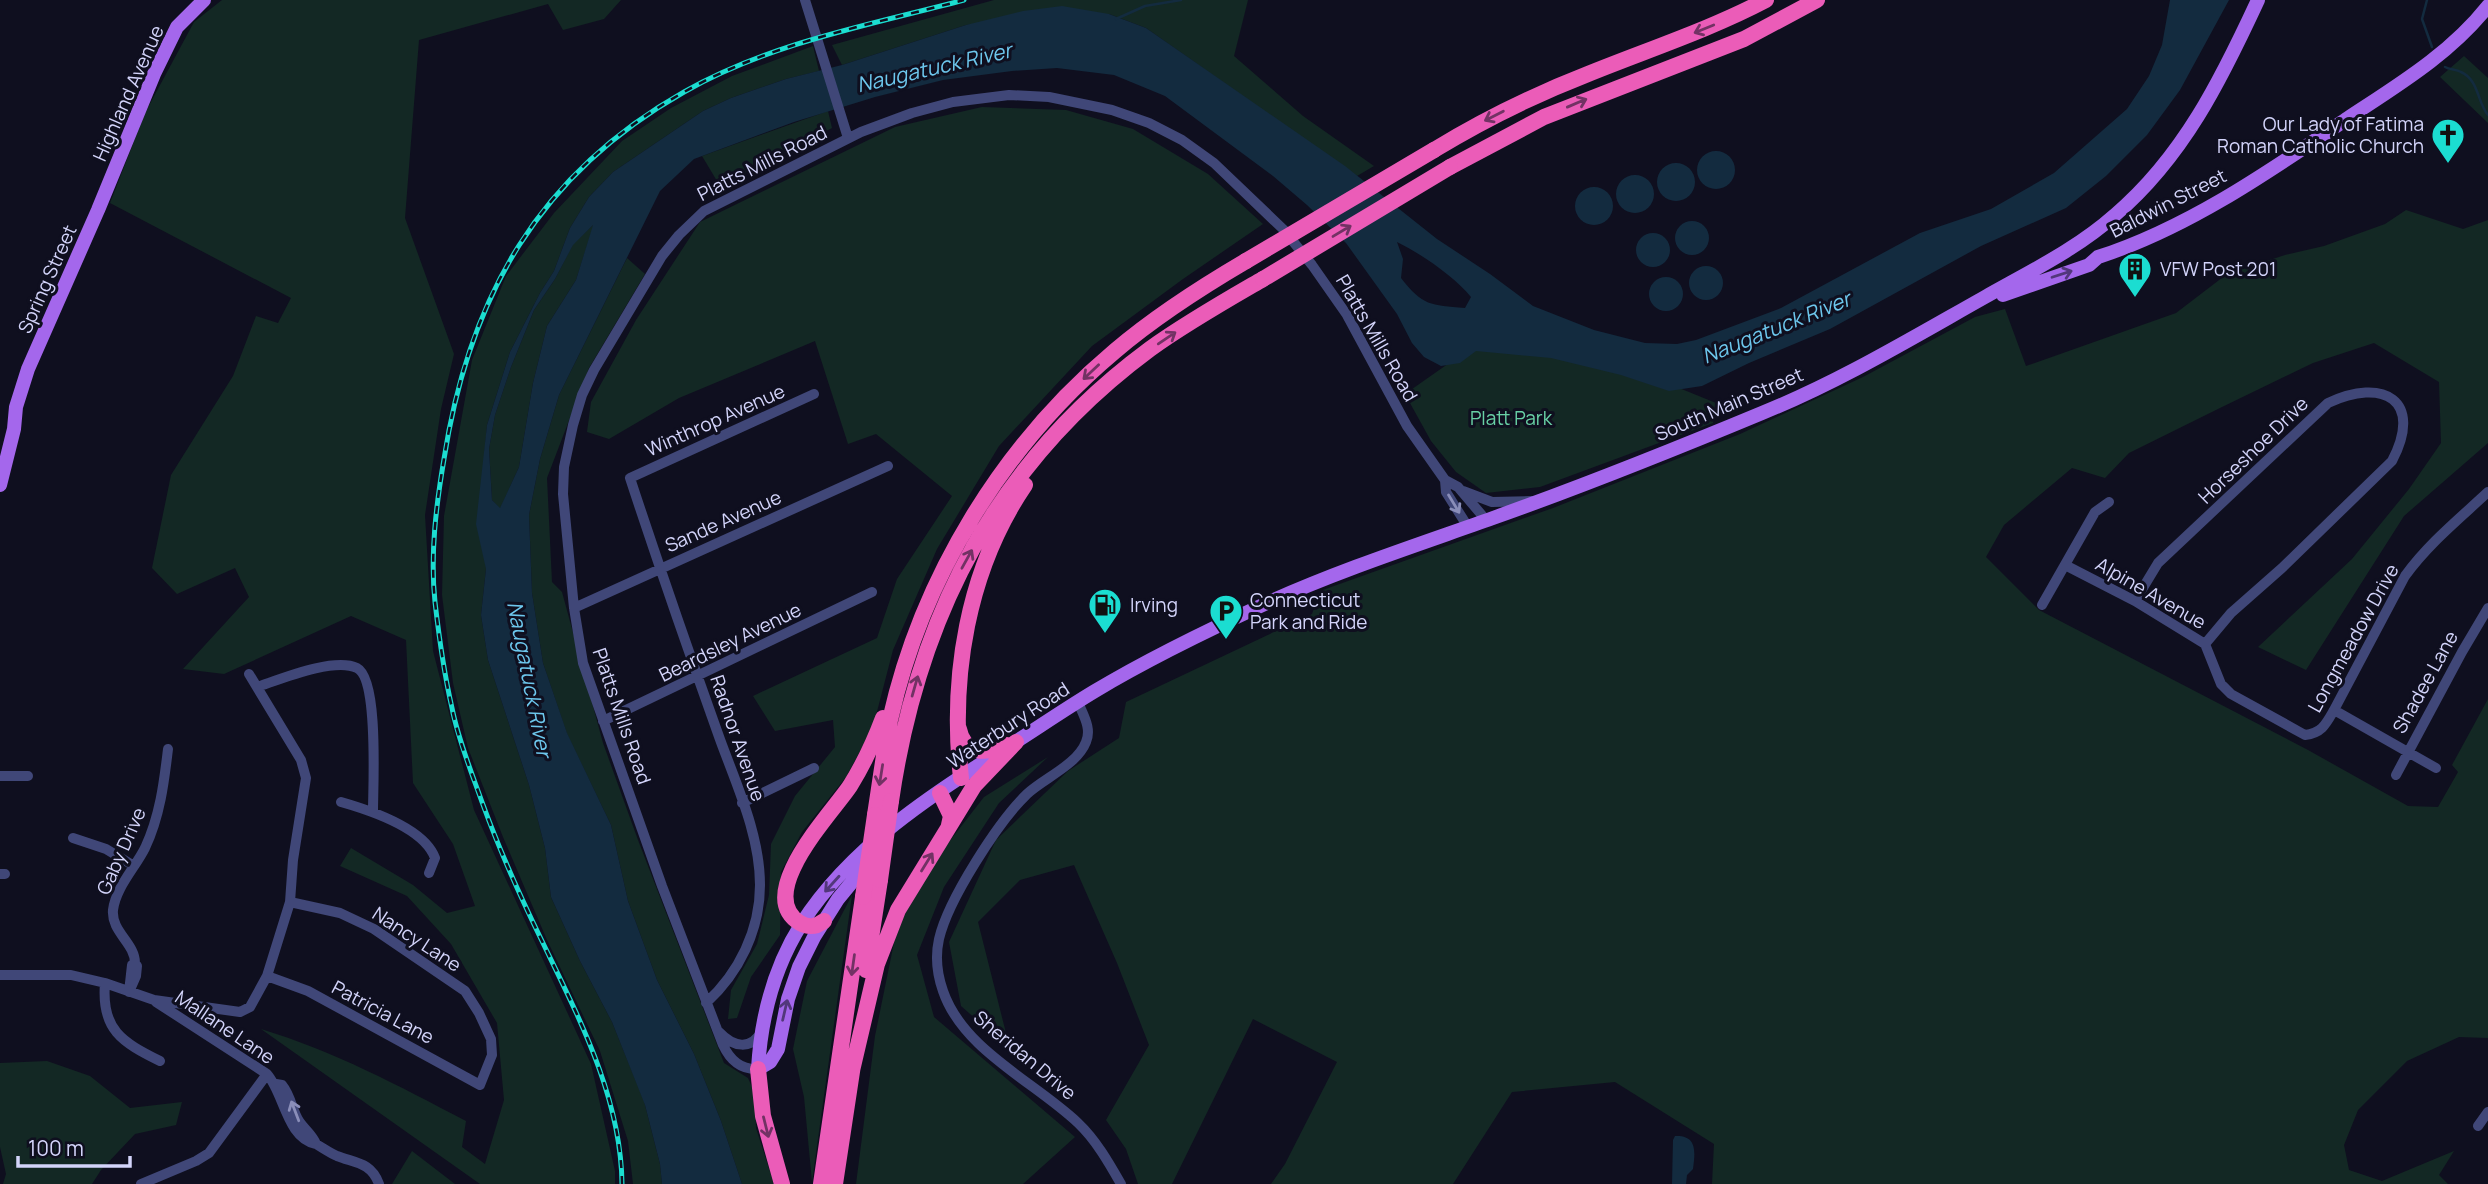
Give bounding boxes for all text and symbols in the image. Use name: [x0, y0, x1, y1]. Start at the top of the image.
street label: Highland Avenue: [86, 21, 170, 165]
one-way arrow: [1693, 23, 1715, 36]
water label: Naugatuck River: [854, 35, 1016, 98]
one-way arrow: [1566, 96, 1587, 109]
one-way arrow: [1484, 109, 1505, 123]
place label: Our Lady of Fatima Roman Catholic Church: [2217, 111, 2424, 159]
church icon: Our Lady of Fatima Roman Catholic Church: [2429, 116, 2467, 165]
street label: Platts Mills Road: [693, 119, 831, 207]
street label: Baldwin Street: [2105, 162, 2231, 244]
street label: Spring Street: [11, 221, 83, 337]
one-way arrow: [1332, 224, 1352, 238]
building icon: VFW Post 201: [2116, 250, 2154, 299]
place label: VFW Post 201: [2160, 256, 2276, 282]
one-way arrow: [2051, 267, 2073, 279]
street label: Platts Mills Road: [1330, 270, 1424, 406]
water label: Naugatuck River: [1698, 284, 1857, 370]
one-way arrow: [1157, 331, 1176, 345]
street label: South Main Street: [1651, 361, 1807, 447]
one-way arrow: [1083, 363, 1100, 380]
street label: Winthrop Avenue: [641, 378, 789, 462]
street label: Horseshoe Drive: [2192, 391, 2314, 509]
park label: Platt Park: [1470, 405, 1553, 431]
street label: Sande Avenue: [661, 484, 785, 558]
one-way arrow: [1447, 494, 1461, 514]
one-way arrow: [960, 549, 974, 569]
street label: Alpine Avenue: [2091, 551, 2211, 635]
street label: Longmeadow Drive: [2301, 559, 2405, 717]
fuel station icon: Irving: [1086, 586, 1124, 635]
place label: Connecticut Park and Ride: [1250, 587, 1367, 635]
place label: Irving: [1130, 592, 1178, 618]
parking icon: Connecticut Park and Ride: [1207, 592, 1245, 641]
street label: Beardsley Avenue: [655, 596, 805, 688]
water label: Naugatuck River: [501, 599, 559, 762]
street label: Shadee Lane: [2386, 626, 2464, 738]
street label: Platts Mills Road: [587, 644, 657, 788]
street label: Radnor Avenue: [704, 671, 772, 805]
one-way arrow: [909, 675, 922, 698]
street label: Waterbury Road: [942, 676, 1074, 774]
one-way arrow: [874, 763, 887, 786]
street label: Gaby Drive: [90, 803, 152, 899]
one-way arrow: [919, 853, 934, 872]
one-way arrow: [824, 875, 841, 892]
street label: Nancy Lane: [367, 901, 467, 977]
one-way arrow: [847, 953, 860, 976]
street label: Patricia Lane: [327, 974, 439, 1050]
street label: Mallane Lane: [170, 984, 280, 1070]
one-way arrow: [779, 999, 792, 1022]
street label: Sheridan Drive: [968, 1004, 1082, 1106]
one-way arrow: [288, 1100, 301, 1122]
one-way arrow: [760, 1115, 773, 1138]
scale bar: [18, 1124, 130, 1168]
text: 100 m: [28, 1134, 84, 1162]

